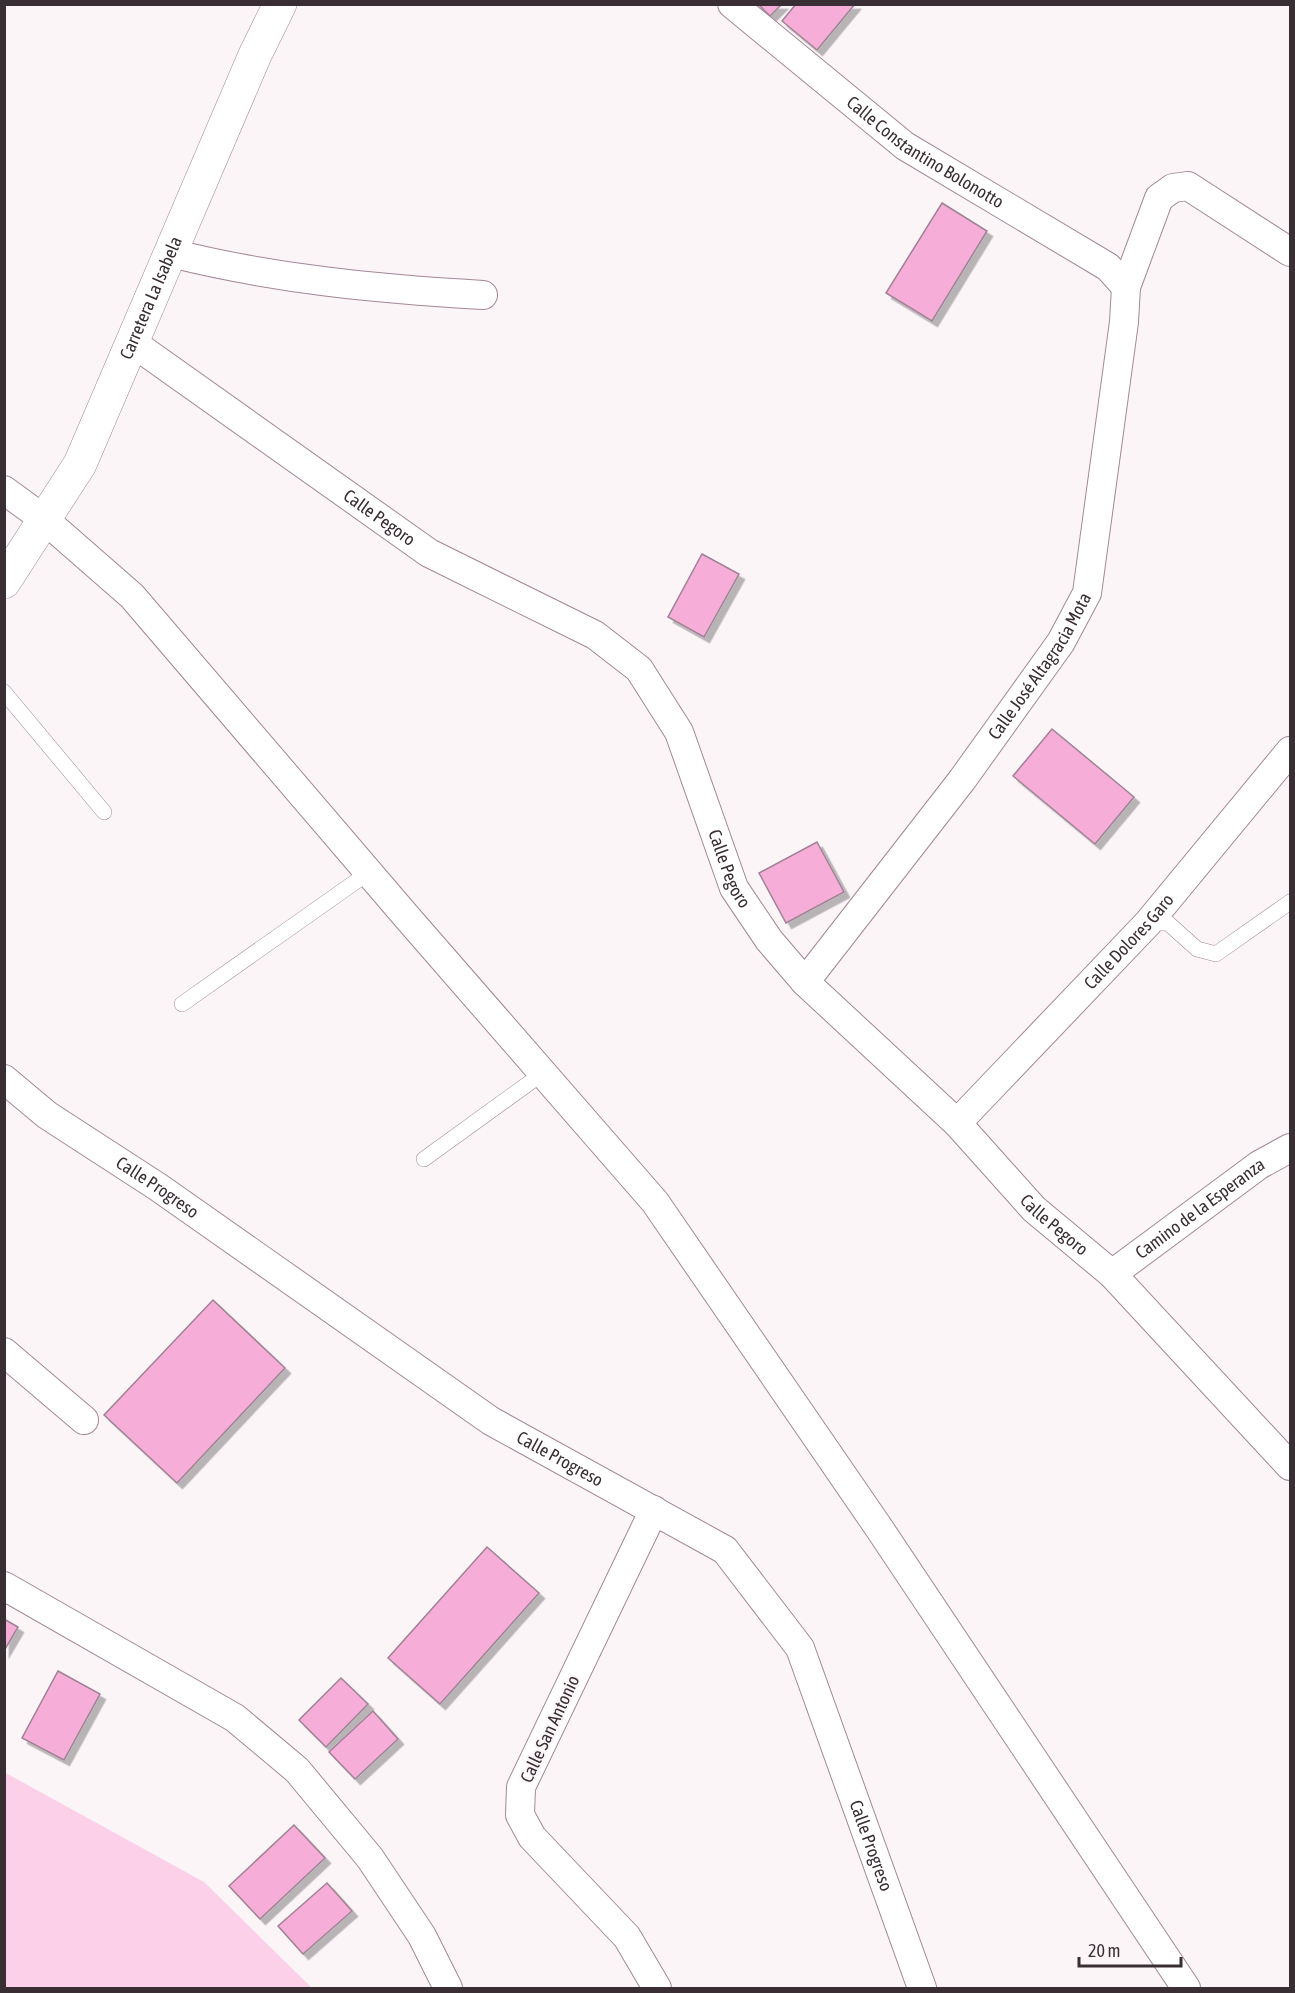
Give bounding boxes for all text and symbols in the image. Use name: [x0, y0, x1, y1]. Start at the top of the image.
street label: Calle Constantino Bolonotto: [843, 91, 1008, 212]
street label: Carretera La Isabela: [115, 233, 186, 362]
street label: Calle Pegoro: [340, 485, 420, 550]
street label: Calle José Altagracia Mota: [984, 589, 1095, 743]
street label: Calle Pegoro: [704, 827, 755, 912]
street label: Calle Dolores Garo: [1080, 889, 1178, 993]
street label: Calle Progreso: [112, 1152, 203, 1222]
street label: Camino de la Esperanza: [1131, 1153, 1268, 1263]
street label: Calle Pegoro: [1016, 1190, 1093, 1260]
street label: Calle Progreso: [513, 1426, 607, 1491]
street label: Calle San Antonio: [516, 1672, 584, 1786]
street label: Calle Progreso: [845, 1797, 897, 1894]
scale bar: [1079, 1930, 1181, 1968]
text: 20 m: [1088, 1940, 1120, 1961]

